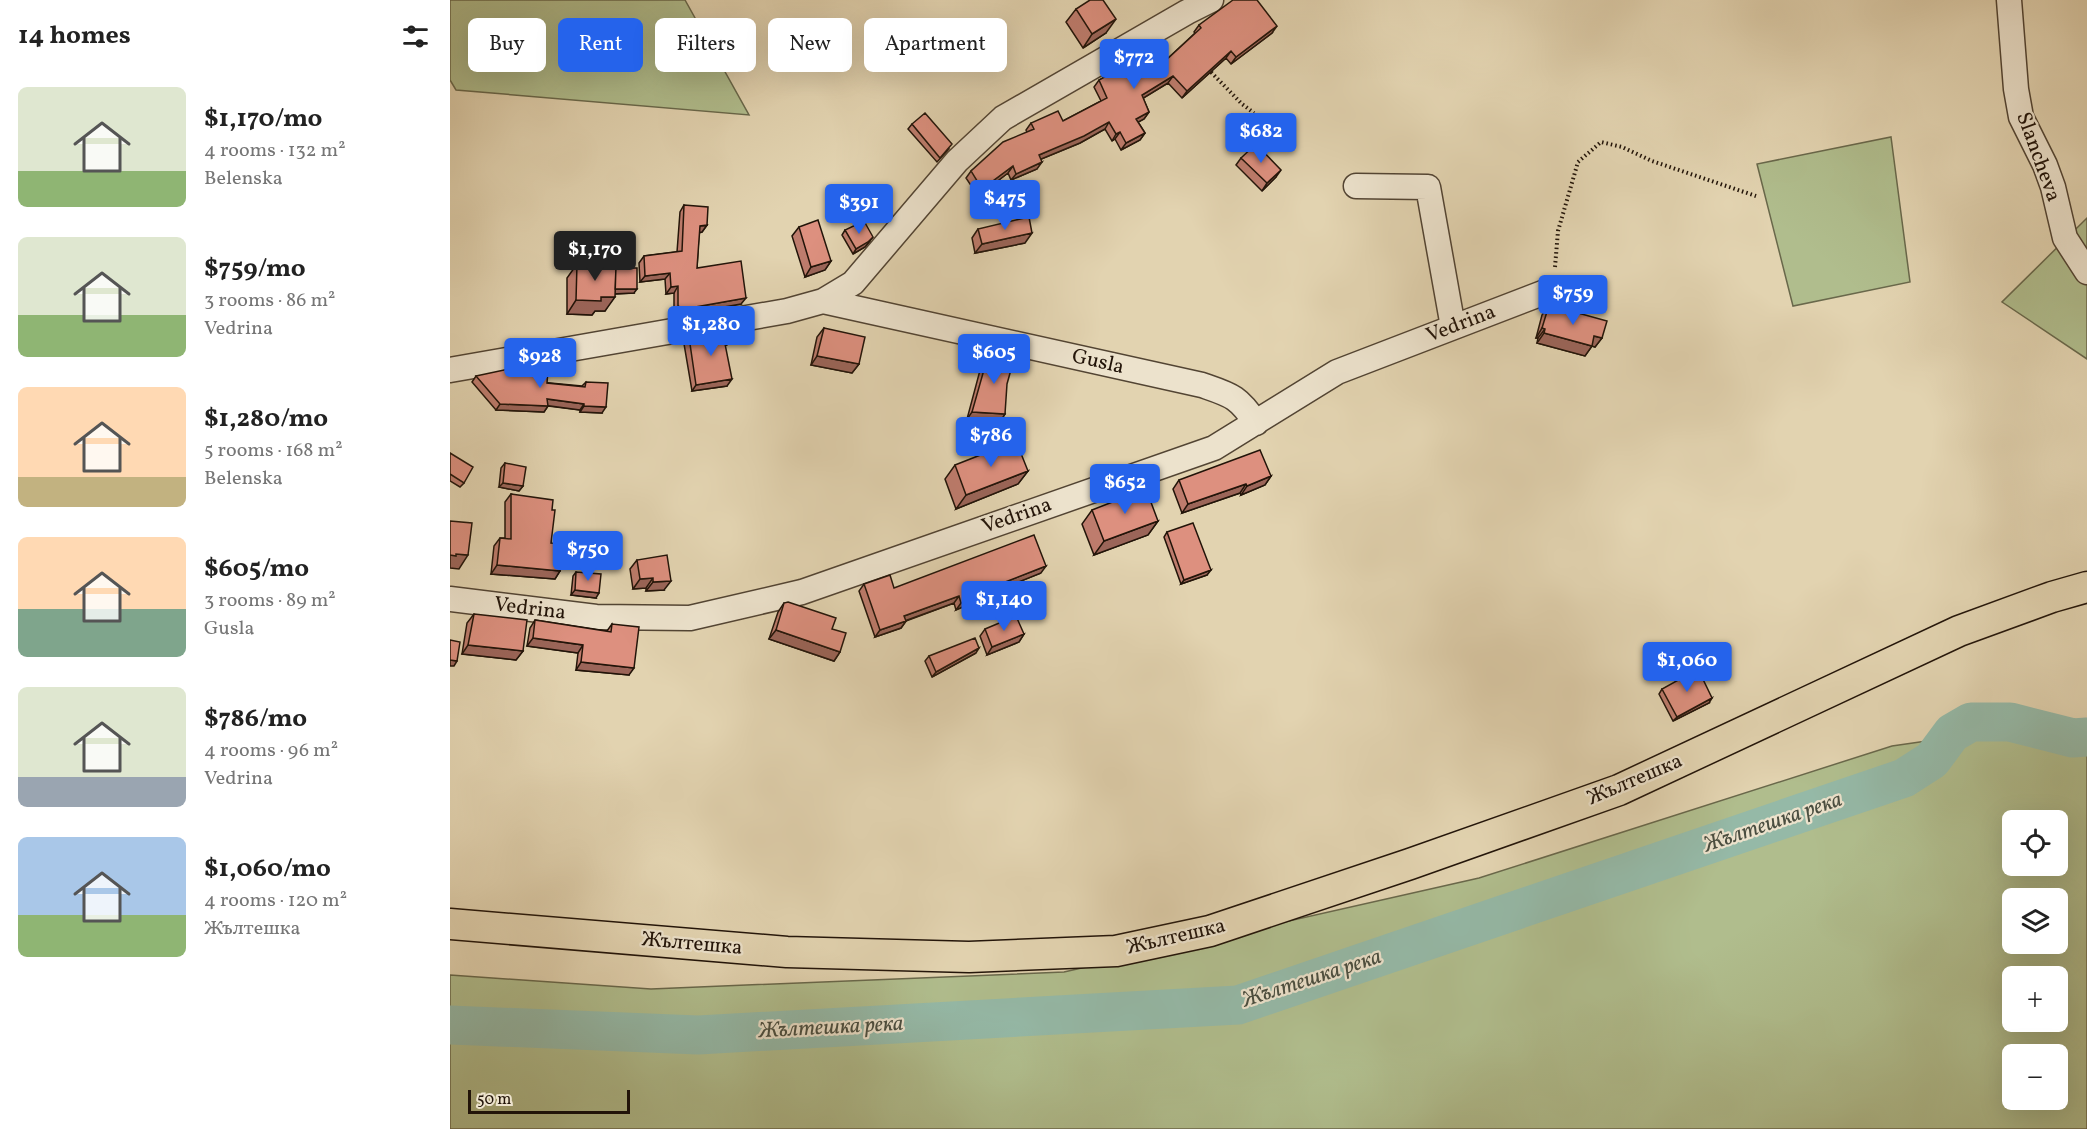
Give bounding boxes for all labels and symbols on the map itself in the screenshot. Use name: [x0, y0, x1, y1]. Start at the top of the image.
pin: $772: [1098, 39, 1170, 90]
street label: Slancheva: [2008, 108, 2068, 206]
pin: $682: [1225, 113, 1297, 164]
pin: $475: [969, 180, 1041, 231]
pin: $391: [823, 184, 895, 235]
pin: $1,170: [546, 231, 644, 282]
pin: $759: [1537, 275, 1609, 326]
street label: Vedrina: [1422, 298, 1500, 350]
pin: $1,280: [662, 306, 760, 357]
pin: $605: [958, 334, 1030, 385]
pin: $928: [504, 338, 576, 389]
street label: Gusla: [1069, 342, 1127, 382]
pin: $786: [955, 417, 1027, 468]
pin: $652: [1089, 464, 1161, 515]
street label: Vedrina: [978, 491, 1056, 541]
pin: $750: [552, 531, 624, 582]
pin: $1,140: [955, 581, 1053, 632]
street label: Vedrina: [492, 590, 568, 628]
pin: $1,060: [1638, 642, 1736, 693]
street label: Жълтешка: [1583, 747, 1687, 813]
water label: Жълтешка река: [1698, 785, 1847, 862]
street label: Жълтешка: [1123, 911, 1229, 963]
street label: Жълтешка: [640, 925, 744, 963]
water label: Жълтешка река: [1237, 942, 1386, 1016]
water label: Жълтешка река: [757, 1009, 904, 1047]
scale bar: [468, 1087, 630, 1114]

